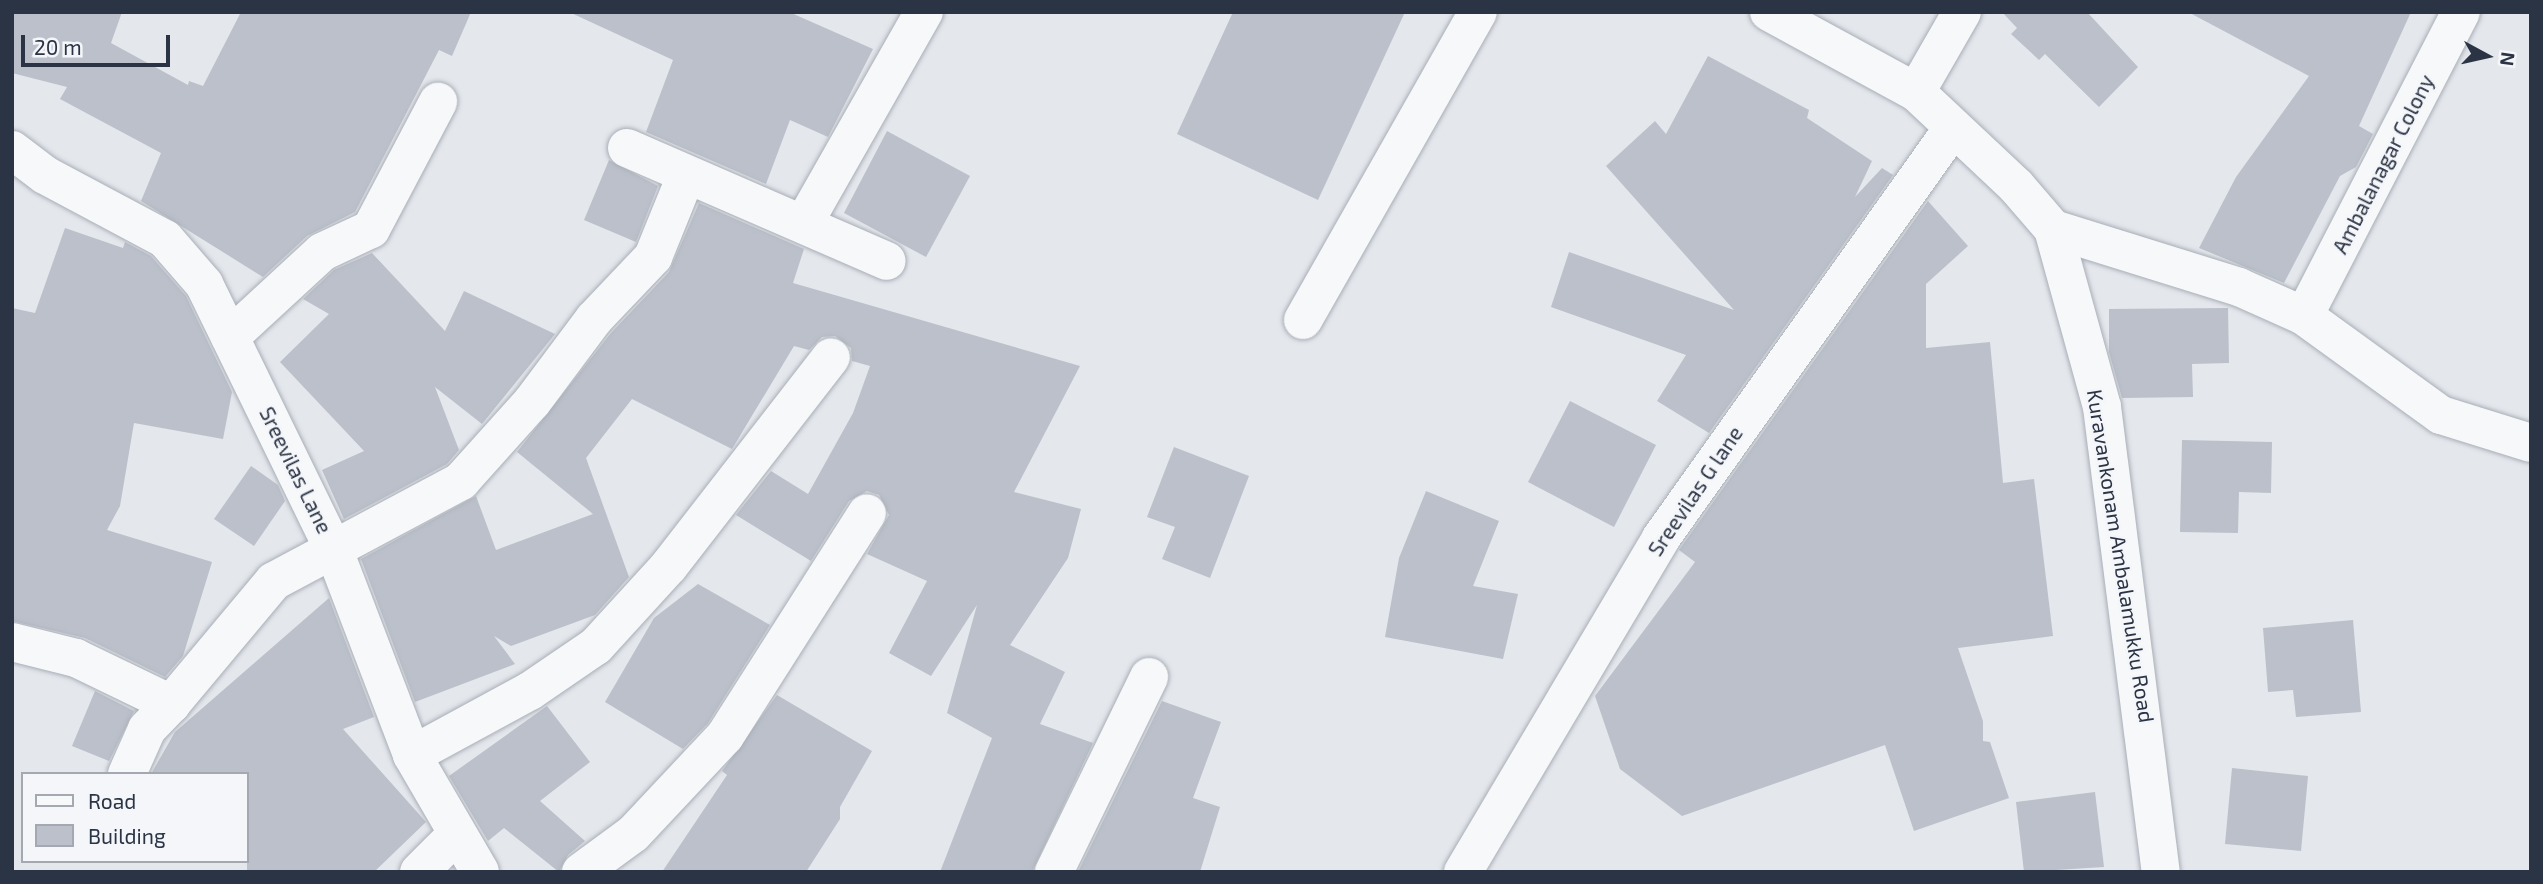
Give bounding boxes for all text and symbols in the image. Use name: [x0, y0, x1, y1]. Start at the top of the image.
scale bar: [24, 21, 173, 65]
north arrow: [2452, 21, 2522, 91]
text: 20 m: [34, 34, 82, 59]
text: N: [2496, 51, 2521, 67]
street label: Ambalanagar Colony: [2327, 70, 2439, 258]
street label: Kuravankonam Ambalamukku Road: [2082, 387, 2160, 725]
street label: Sreevilas Lane: [254, 403, 338, 537]
street label: Sreevilas G lane: [1642, 421, 1748, 561]
legend: [21, 772, 248, 863]
text: Road: [88, 788, 136, 813]
text: Building: [88, 823, 166, 848]

